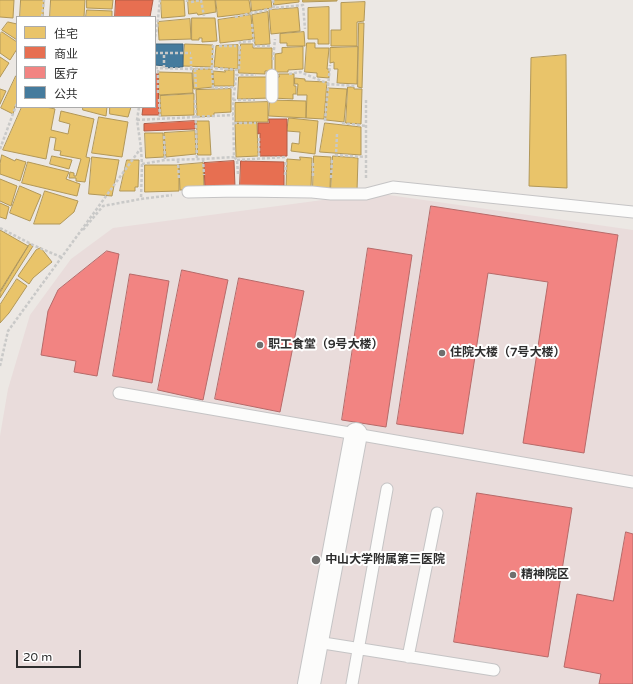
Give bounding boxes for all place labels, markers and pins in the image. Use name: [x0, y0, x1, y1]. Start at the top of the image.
place label: 职工食堂（9号大楼）: [268, 338, 384, 352]
marker: 职工食堂（9号大楼）: [255, 340, 265, 350]
place label: 住院大楼（7号大楼）: [450, 346, 566, 360]
marker: 住院大楼（7号大楼）: [437, 348, 447, 358]
place label: 中山大学附属第三医院: [325, 553, 445, 567]
marker: 中山大学附属第三医院: [310, 554, 322, 566]
place label: 精神院区: [521, 568, 569, 582]
marker: 精神院区: [508, 570, 518, 580]

